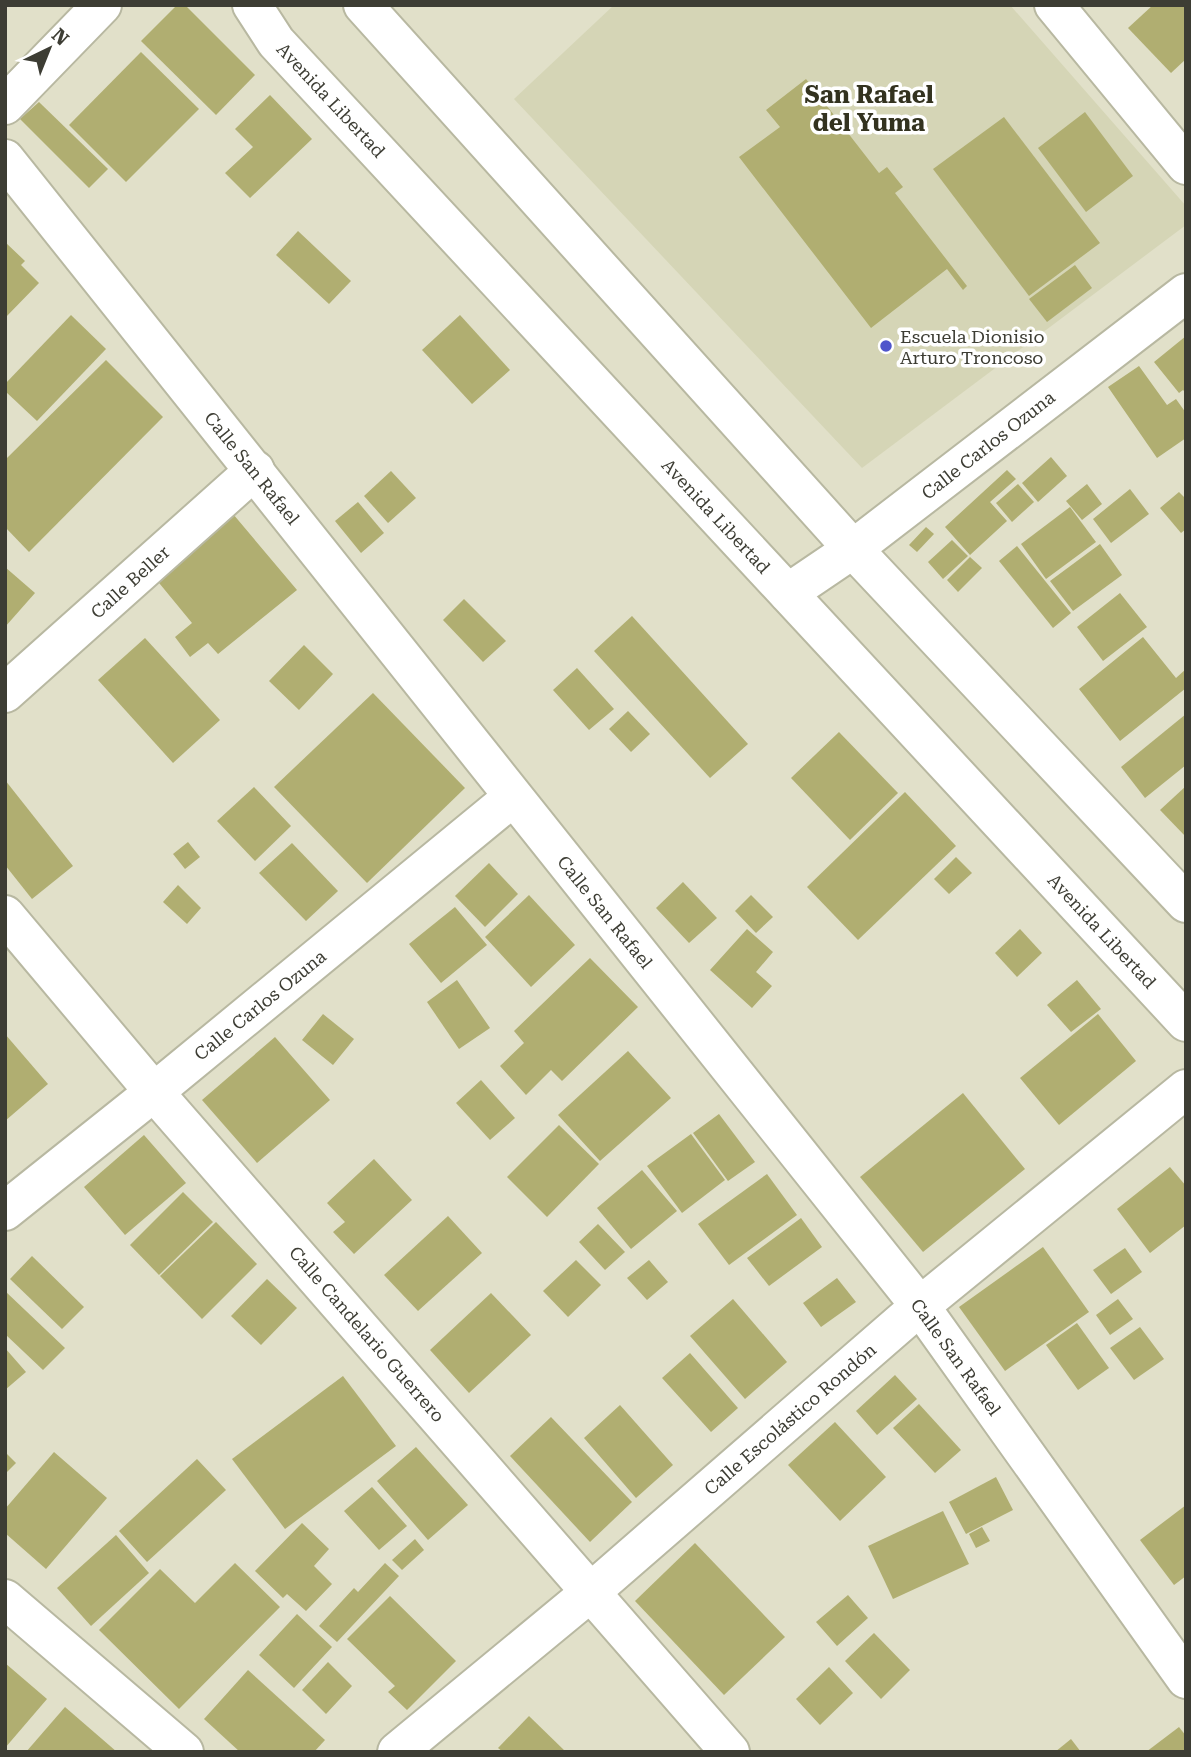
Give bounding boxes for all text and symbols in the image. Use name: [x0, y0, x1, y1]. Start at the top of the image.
north arrow: [14, 14, 84, 84]
text: N: [47, 24, 74, 51]
street label: Avenida Libertad: [273, 38, 390, 162]
district label: San Rafael del Yuma: [805, 81, 934, 137]
place label: Escuela Dionisio Arturo Troncoso: [900, 326, 1045, 368]
marker: Escuela Dionisio Arturo Troncoso: [878, 338, 894, 354]
street label: Calle Carlos Ozuna: [917, 386, 1059, 504]
street label: Calle San Rafael: [200, 407, 304, 529]
street label: Avenida Libertad: [658, 454, 775, 578]
street label: Calle Beller: [86, 541, 174, 623]
street label: Calle San Rafael: [553, 851, 657, 973]
street label: Avenida Libertad: [1044, 869, 1161, 993]
street label: Calle Carlos Ozuna: [190, 945, 330, 1065]
street label: Calle Candelario Guerrero: [285, 1242, 449, 1426]
street label: Calle San Rafael: [907, 1295, 1006, 1420]
street label: Calle Escolástico Rondón: [700, 1338, 880, 1499]

